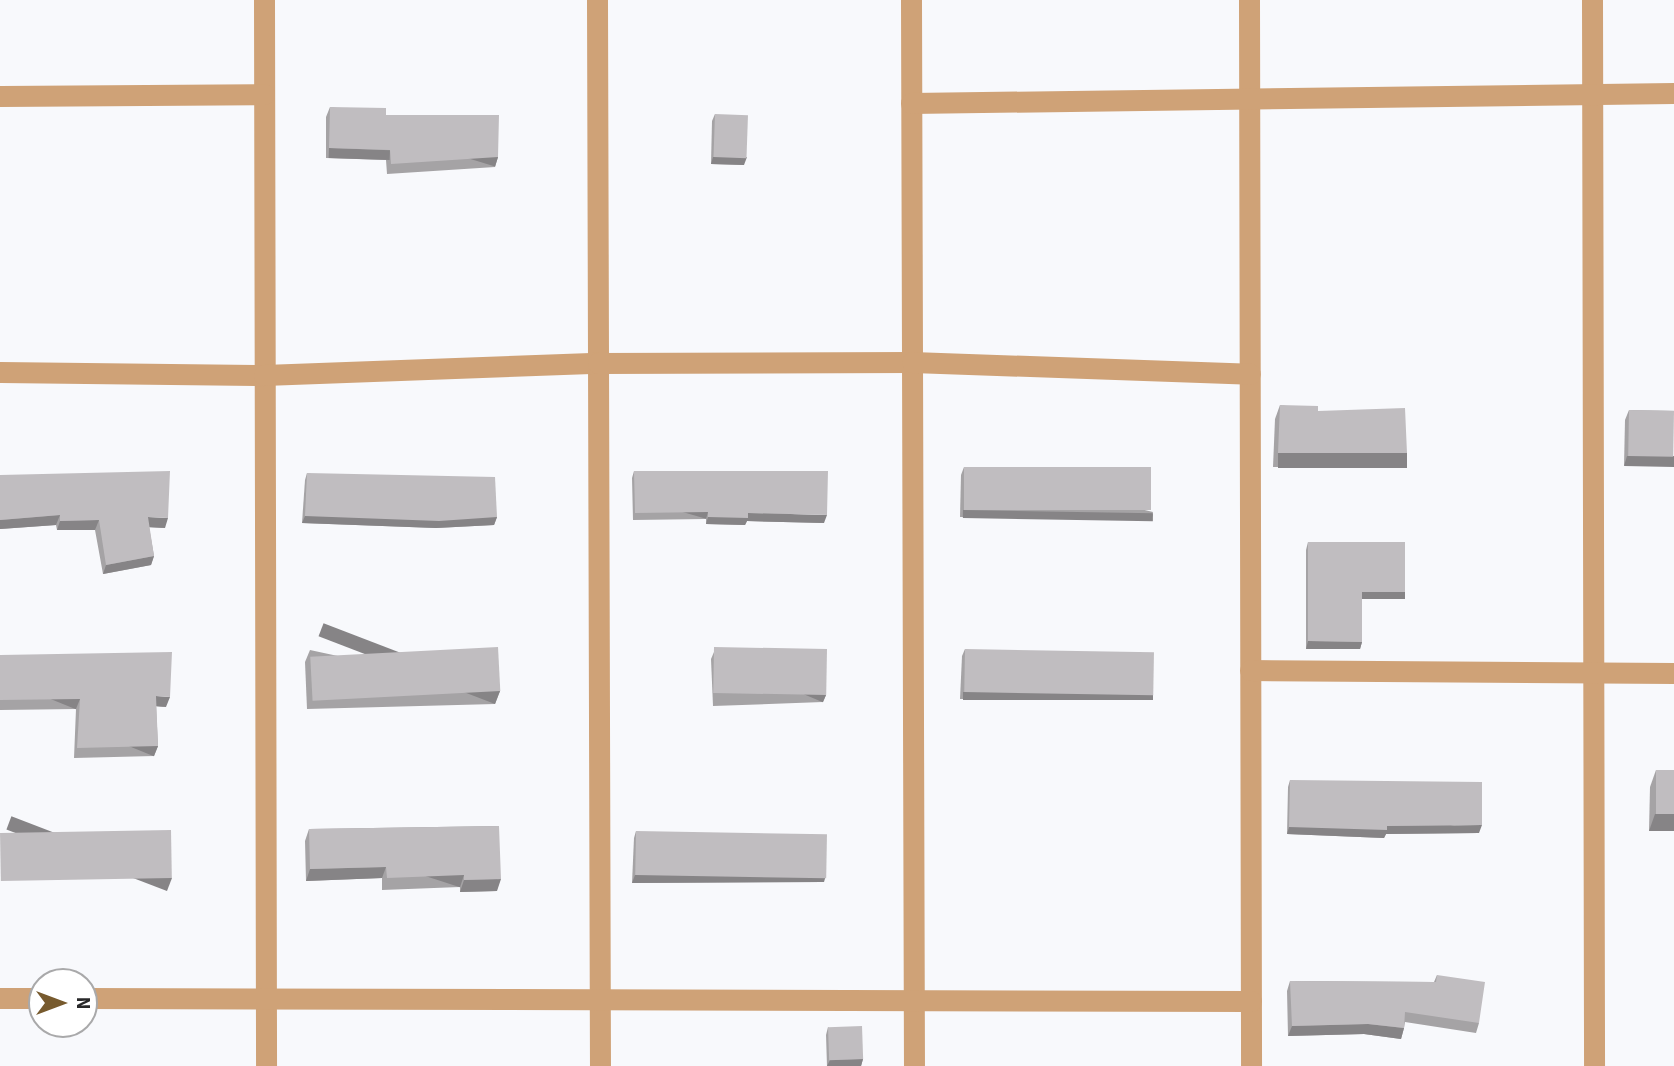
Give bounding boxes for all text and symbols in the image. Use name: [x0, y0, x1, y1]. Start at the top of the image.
north arrow: [28, 968, 98, 1038]
text: N: [69, 997, 96, 1009]

